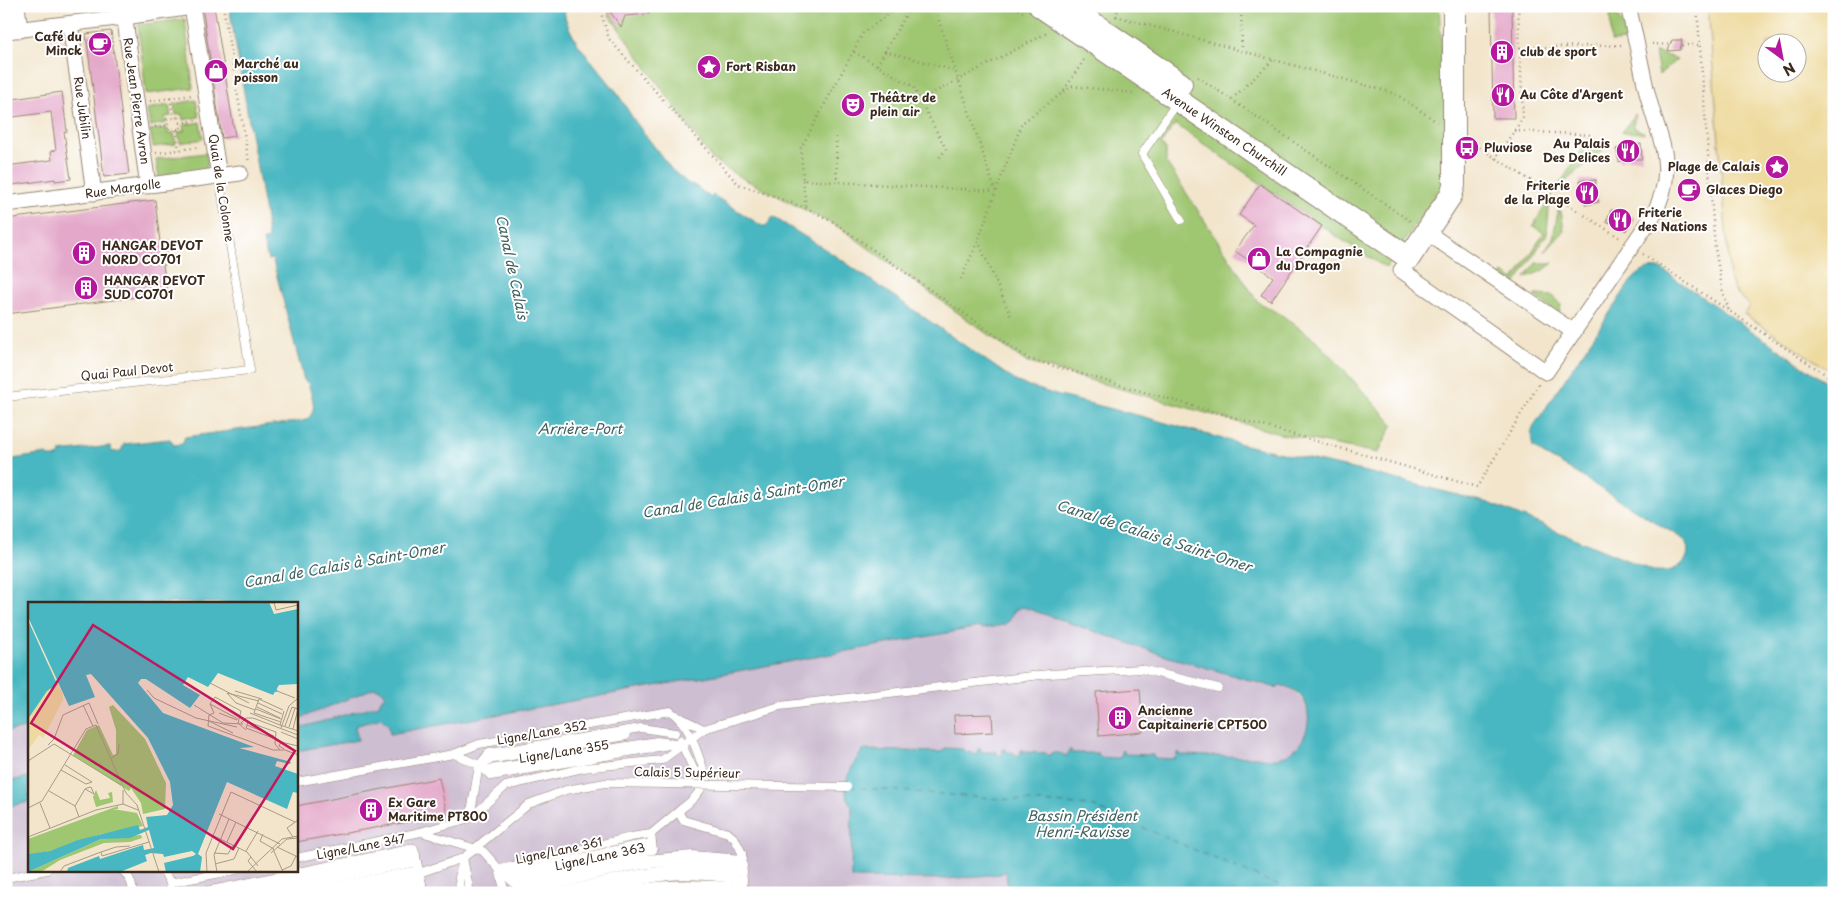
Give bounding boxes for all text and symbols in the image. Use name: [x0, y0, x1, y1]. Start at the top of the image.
place label: Café du Minck: [34, 27, 82, 59]
cafe icon: Café du Minck: [87, 31, 113, 57]
north arrow: [1758, 32, 1808, 82]
street label: Rue Jean Pierre Avron: [119, 36, 155, 165]
building icon: club de sport: [1489, 39, 1515, 65]
place label: club de sport: [1520, 42, 1597, 60]
place label: Marché au poisson: [234, 54, 299, 86]
place icon: Fort Risban: [696, 54, 722, 80]
place label: Fort Risban: [726, 57, 796, 75]
shop icon: Marché au poisson: [203, 58, 229, 84]
text: N: [1779, 58, 1799, 81]
street label: Rue Jubilin: [70, 75, 96, 141]
restaurant icon: Au Côte d'Argent: [1490, 82, 1516, 108]
street label: Avenue Winston Churchill: [1159, 83, 1290, 180]
place label: Au Côte d'Argent: [1519, 85, 1623, 103]
place label: Théâtre de plein air: [870, 88, 936, 120]
theatre icon: Théâtre de plein air: [840, 92, 866, 118]
street label: Quai de la Colonne: [205, 133, 239, 244]
place label: Au Palais Des Delices: [1543, 134, 1610, 166]
bus stop icon: Pluviose: [1454, 135, 1480, 161]
place label: Pluviose: [1484, 138, 1533, 156]
restaurant icon: Au Palais Des Delices: [1615, 138, 1641, 164]
place icon: Plage de Calais: [1764, 154, 1790, 180]
place label: Plage de Calais: [1668, 157, 1760, 175]
street label: Rue Margolle: [84, 174, 162, 202]
place label: Friterie de la Plage: [1504, 176, 1570, 208]
cafe icon: Glaces Diego: [1676, 177, 1702, 203]
restaurant icon: Friterie de la Plage: [1574, 180, 1600, 206]
place label: Glaces Diego: [1706, 180, 1783, 198]
place label: Friterie des Nations: [1638, 203, 1707, 235]
restaurant icon: Friterie des Nations: [1607, 207, 1633, 233]
water label: Canal de Calais: [491, 213, 534, 323]
place label: HANGAR DEVOT NORD CO701: [102, 236, 204, 268]
building icon: HANGAR DEVOT NORD CO701: [71, 240, 97, 266]
place label: La Compagnie du Dragon: [1276, 242, 1363, 274]
shop icon: La Compagnie du Dragon: [1246, 246, 1272, 272]
place label: HANGAR DEVOT SUD CO701: [104, 271, 206, 303]
building icon: HANGAR DEVOT SUD CO701: [73, 275, 99, 301]
street label: Quai Paul Devot: [80, 357, 174, 385]
water label: Arrière-Port: [538, 418, 625, 439]
water label: Canal de Calais à Saint-Omer: [641, 470, 848, 523]
water label: Canal de Calais à Saint-Omer: [1054, 494, 1257, 578]
water label: Canal de Calais à Saint-Omer: [242, 536, 449, 593]
inset map: [28, 602, 298, 872]
place label: Ancienne Capitainerie CPT500: [1138, 701, 1267, 733]
building icon: Ancienne Capitainerie CPT500: [1107, 705, 1133, 731]
street label: Ligne/Lane 352: [495, 715, 588, 749]
street label: Ligne/Lane 355: [518, 735, 610, 767]
street label: Calais 5 Supérieur: [634, 762, 741, 782]
place label: Ex Gare Maritime PT800: [388, 793, 488, 825]
building icon: Ex Gare Maritime PT800: [358, 797, 384, 823]
water label: Bassin Président Henri-Ravisse: [1027, 805, 1140, 842]
street label: Ligne/Lane 347: [315, 829, 407, 863]
street label: Ligne/Lane 361: [514, 832, 604, 868]
street label: Ligne/Lane 363: [553, 838, 647, 874]

